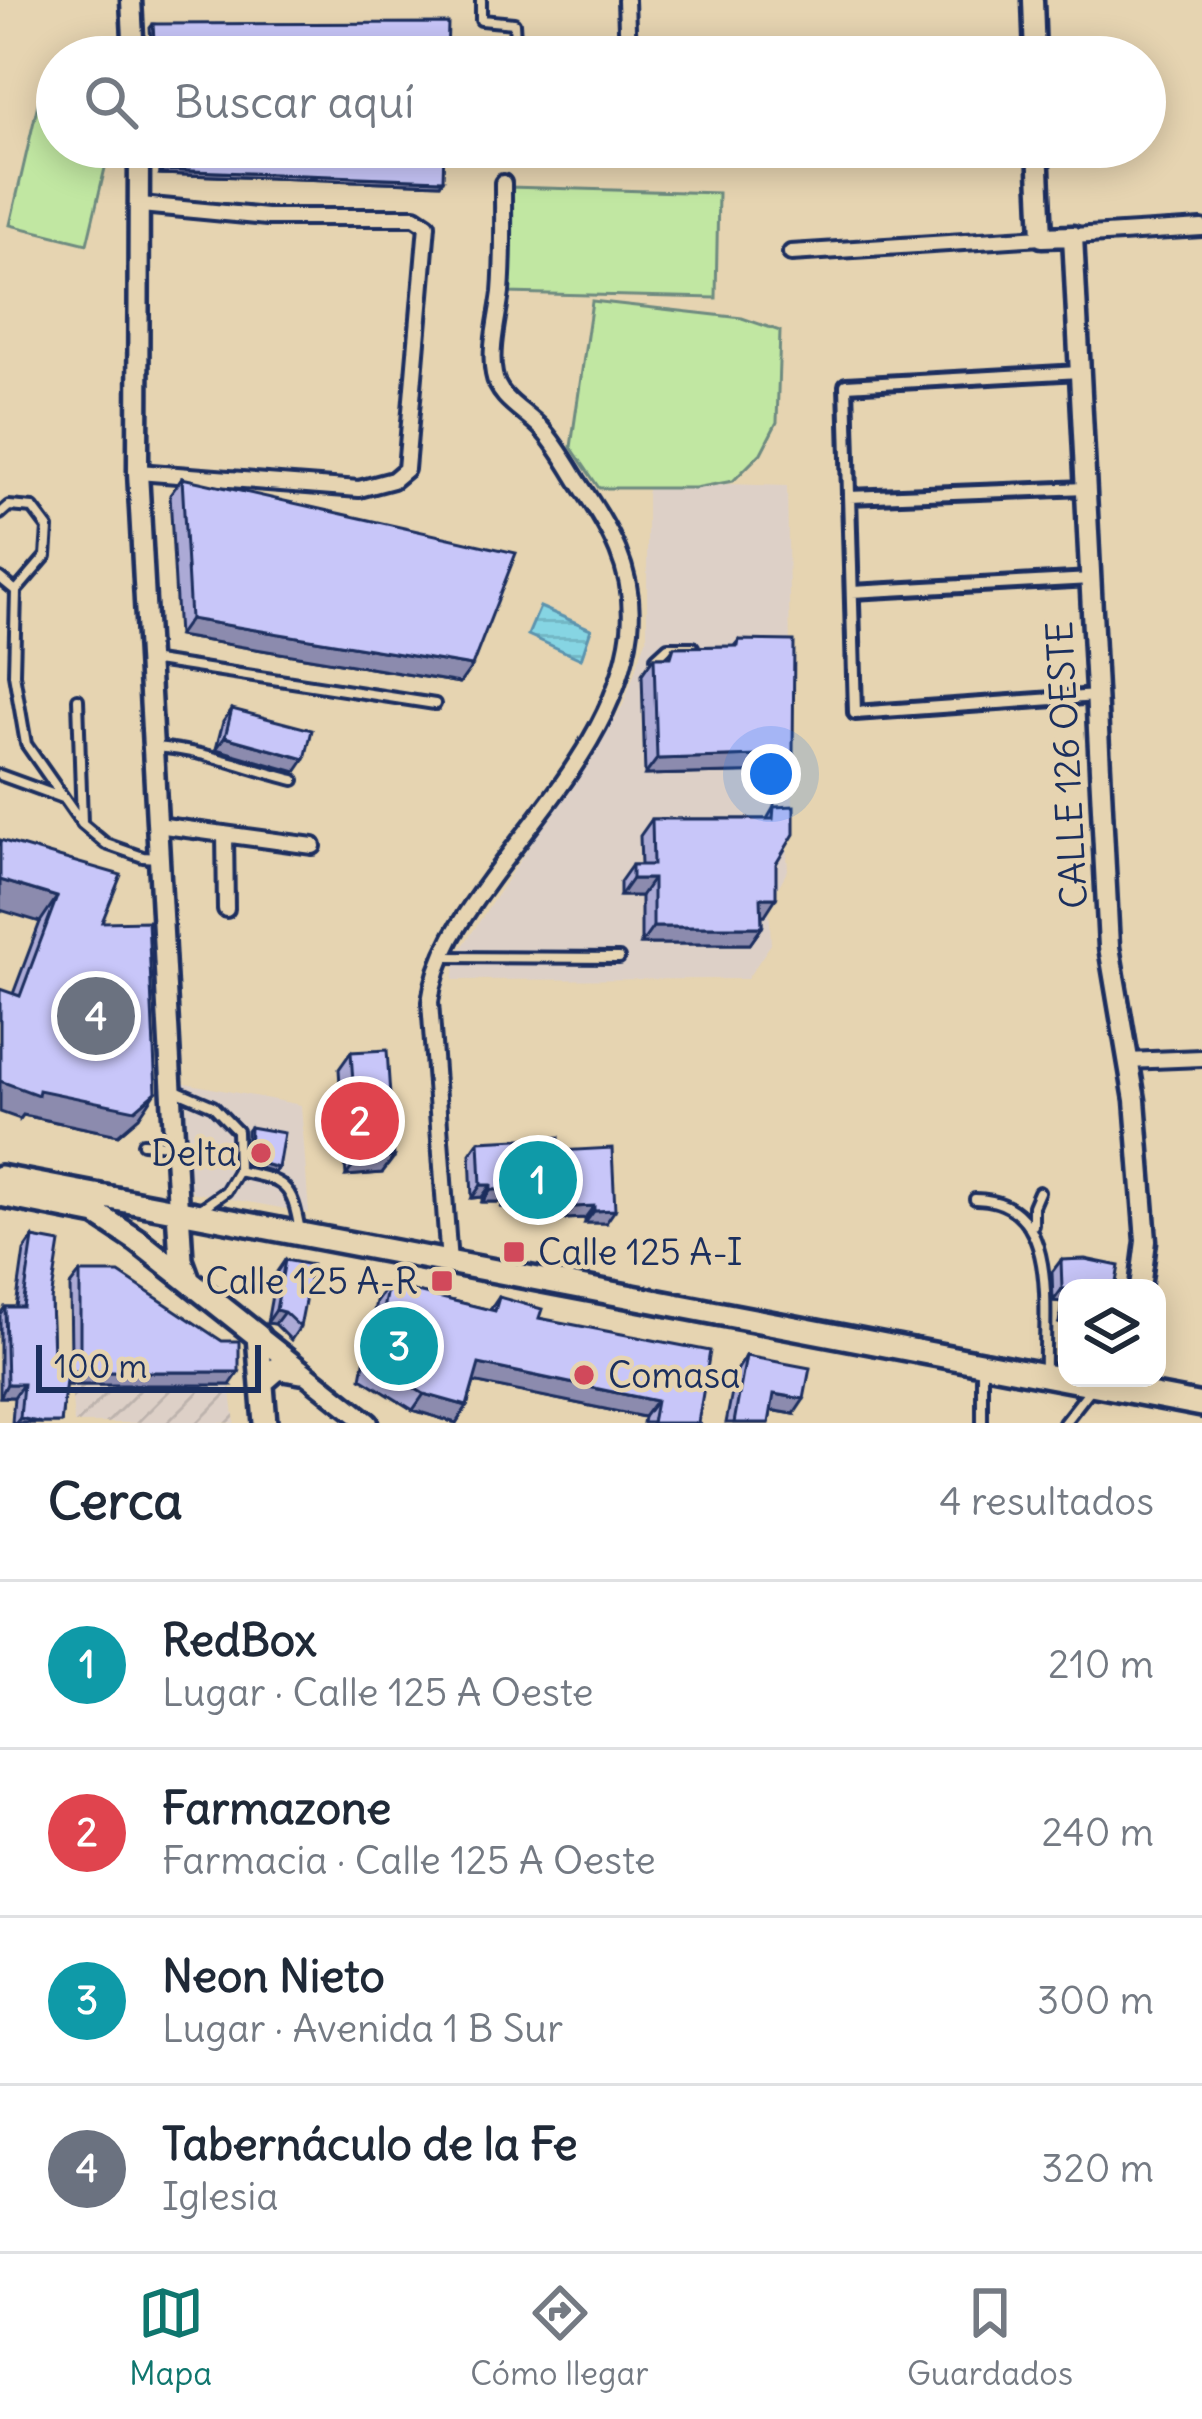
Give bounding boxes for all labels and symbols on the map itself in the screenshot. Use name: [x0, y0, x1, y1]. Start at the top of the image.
street label: CALLE 126 OESTE: [1037, 620, 1097, 910]
your location: [741, 744, 801, 804]
pin: 4: [57, 971, 135, 1061]
pin: 2: [321, 1076, 399, 1166]
place label: Delta: [151, 1131, 237, 1176]
pin: 1: [499, 1135, 577, 1225]
marker: Delta: [248, 1140, 274, 1166]
place label: Calle 125 A-I: [538, 1230, 742, 1275]
marker: Calle 125 A-I: [501, 1239, 527, 1265]
place label: Calle 125 A-R: [205, 1259, 418, 1304]
marker: Calle 125 A-R: [429, 1268, 455, 1294]
pin: 3: [360, 1301, 438, 1391]
scale bar: [36, 1339, 261, 1392]
place label: Comasa: [608, 1353, 741, 1398]
marker: Comasa: [571, 1362, 597, 1388]

